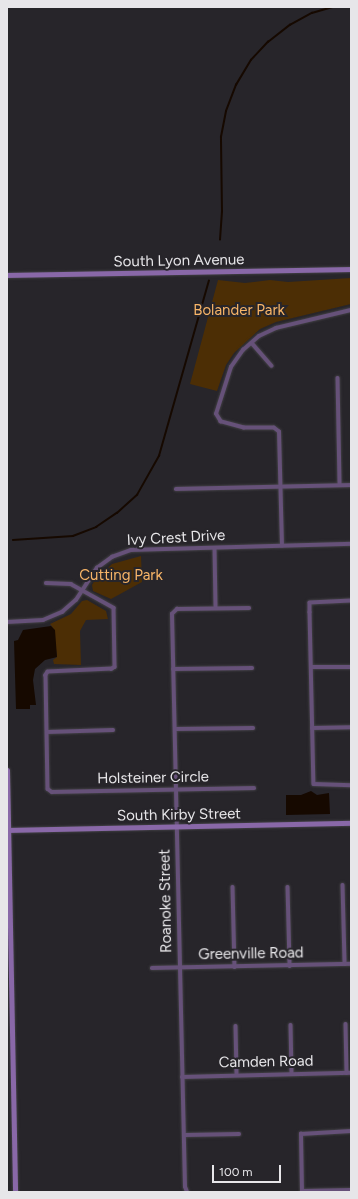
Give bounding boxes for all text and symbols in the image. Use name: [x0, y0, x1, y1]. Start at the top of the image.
street label: South Lyon Avenue: [113, 251, 245, 271]
park label: Bolander Park: [193, 302, 285, 320]
street label: Ivy Crest Drive: [126, 526, 226, 550]
park label: Cutting Park: [79, 567, 163, 585]
street label: Holsteiner Circle: [97, 768, 209, 788]
street label: South Kirby Street: [117, 805, 241, 825]
street label: Roanoke Street: [156, 849, 176, 953]
street label: Greenville Road: [198, 944, 304, 964]
street label: Camden Road: [218, 1052, 314, 1072]
scale bar: [214, 1157, 283, 1183]
text: 100 m: [219, 1165, 253, 1179]

